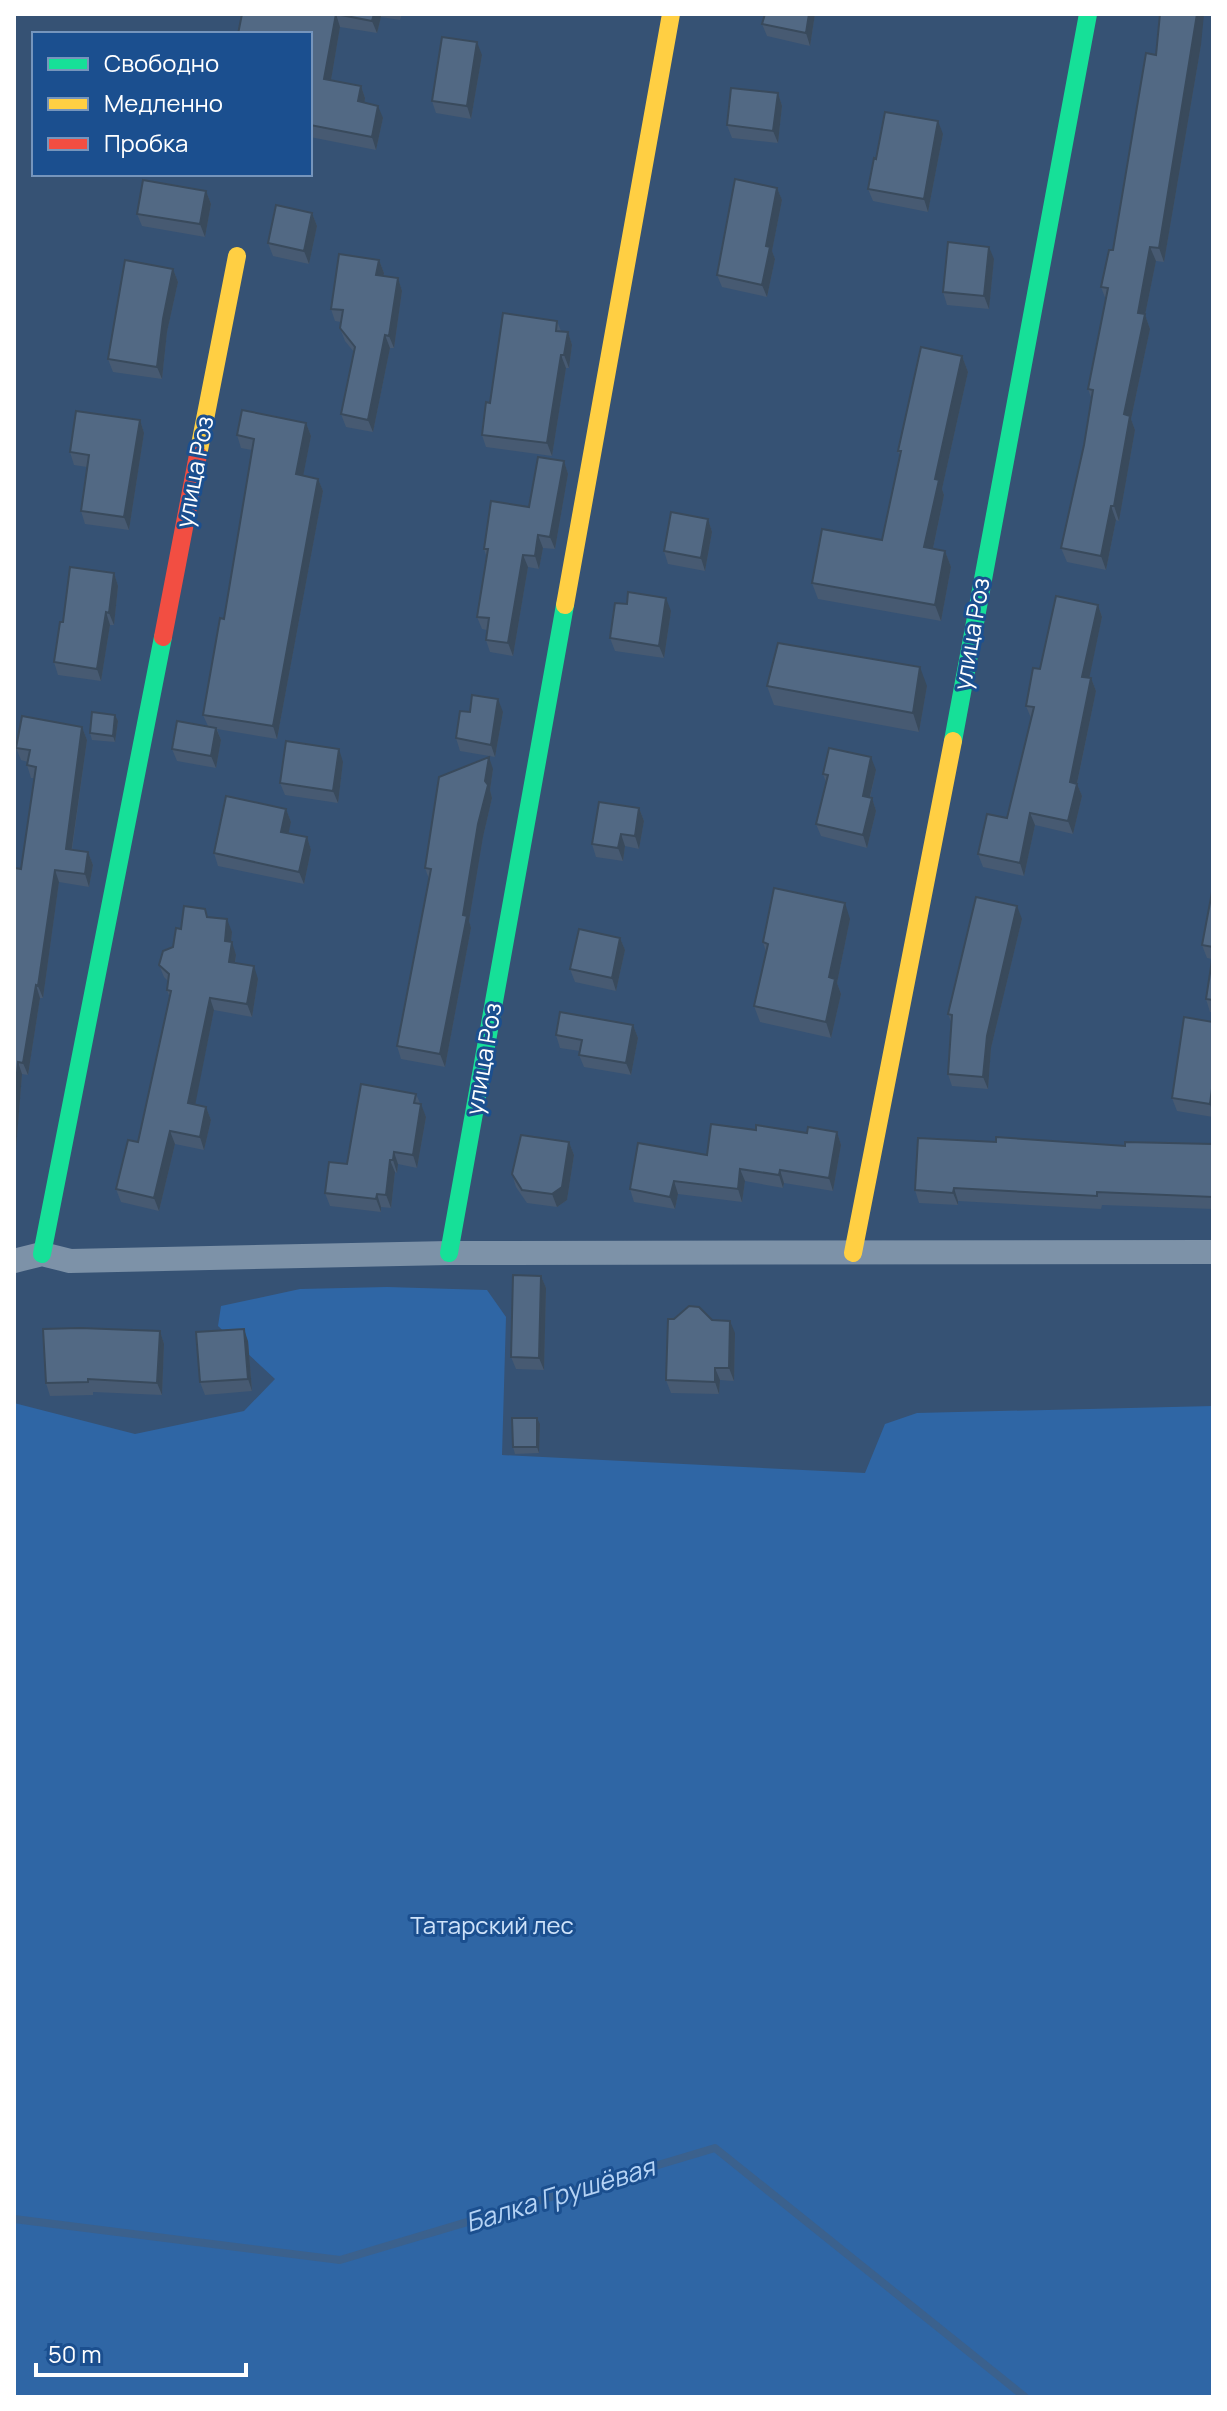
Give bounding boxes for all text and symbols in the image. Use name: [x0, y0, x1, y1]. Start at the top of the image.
legend: [32, 32, 312, 176]
text: Свободно: [104, 46, 219, 79]
text: Медленно: [104, 86, 223, 119]
text: Пробка: [104, 126, 188, 159]
street label: улица Роз: [167, 413, 221, 530]
street label: улица Роз: [944, 575, 997, 692]
street label: улица Роз: [456, 1000, 509, 1117]
park label: Татарский лес: [410, 1908, 574, 1941]
water label: Балка Грушёвая: [461, 2147, 661, 2240]
scale bar: [36, 2327, 246, 2377]
text: 50 m: [48, 2337, 102, 2370]

